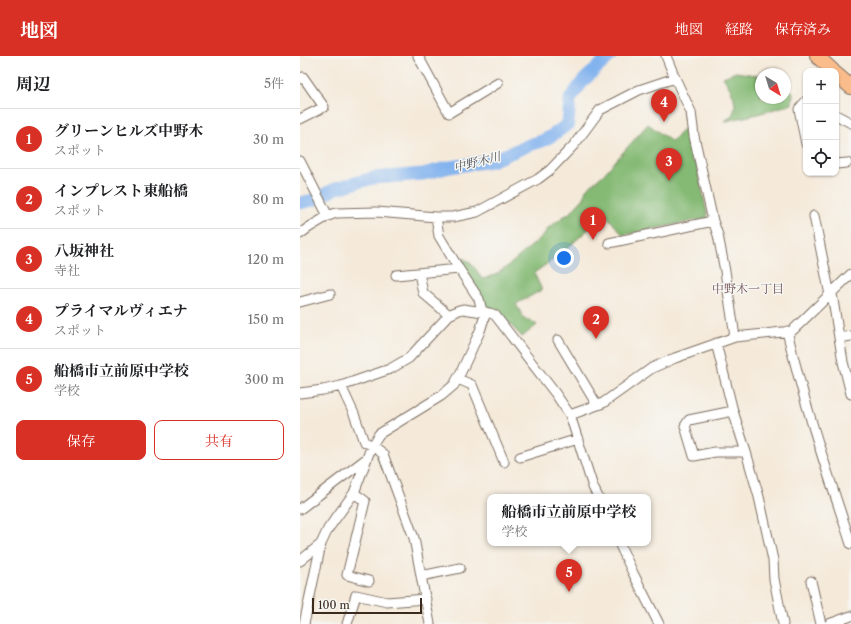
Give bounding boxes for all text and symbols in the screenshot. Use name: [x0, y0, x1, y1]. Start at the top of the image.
text: 地図: [20, 19, 58, 42]
text: 地図: [675, 20, 703, 38]
text: 経路: [725, 20, 753, 38]
text: 保存済み: [775, 20, 831, 38]
north arrow: [755, 68, 791, 104]
map controls: [803, 68, 839, 176]
button: +: [803, 68, 839, 104]
text: 周辺: [16, 74, 50, 94]
text: 5件: [264, 75, 284, 91]
pin: 4: [651, 89, 677, 122]
button: −: [803, 104, 839, 140]
text: グリーンヒルズ中野木: [54, 121, 203, 140]
text: 1: [26, 131, 32, 147]
text: 30 m: [253, 131, 284, 147]
button: locate: [803, 140, 839, 176]
text: スポット: [54, 142, 106, 158]
water label: 中野木川: [452, 148, 504, 175]
pin: 3: [656, 148, 682, 181]
text: インプレスト東船橋: [54, 181, 188, 200]
text: 2: [25, 191, 33, 207]
text: 80 m: [252, 191, 284, 207]
text: スポット: [54, 202, 106, 218]
pin: 1: [580, 207, 606, 240]
text: 八坂神社: [54, 241, 114, 260]
your location: [554, 248, 574, 268]
text: 3: [25, 251, 33, 267]
text: 120 m: [247, 251, 284, 267]
text: 寺社: [54, 262, 80, 278]
district label: 中野木一丁目: [712, 281, 784, 296]
text: プライマルヴィエナ: [54, 301, 188, 320]
pin: 2: [583, 306, 609, 339]
text: 4: [25, 311, 33, 327]
text: 150 m: [248, 311, 284, 327]
text: スポット: [54, 322, 106, 338]
text: 船橋市立前原中学校: [54, 361, 189, 380]
text: 5: [25, 371, 33, 387]
text: 300 m: [245, 371, 284, 387]
text: 学校: [54, 382, 80, 398]
button: 保存: [16, 420, 146, 460]
button: 共有: [154, 420, 284, 460]
popup: [487, 494, 651, 546]
text: 船橋市立前原中学校: [501, 502, 637, 521]
text: 学校: [501, 523, 528, 539]
pin: 5: [556, 559, 582, 592]
scale bar: [312, 596, 422, 615]
text: 100 m: [318, 598, 350, 612]

